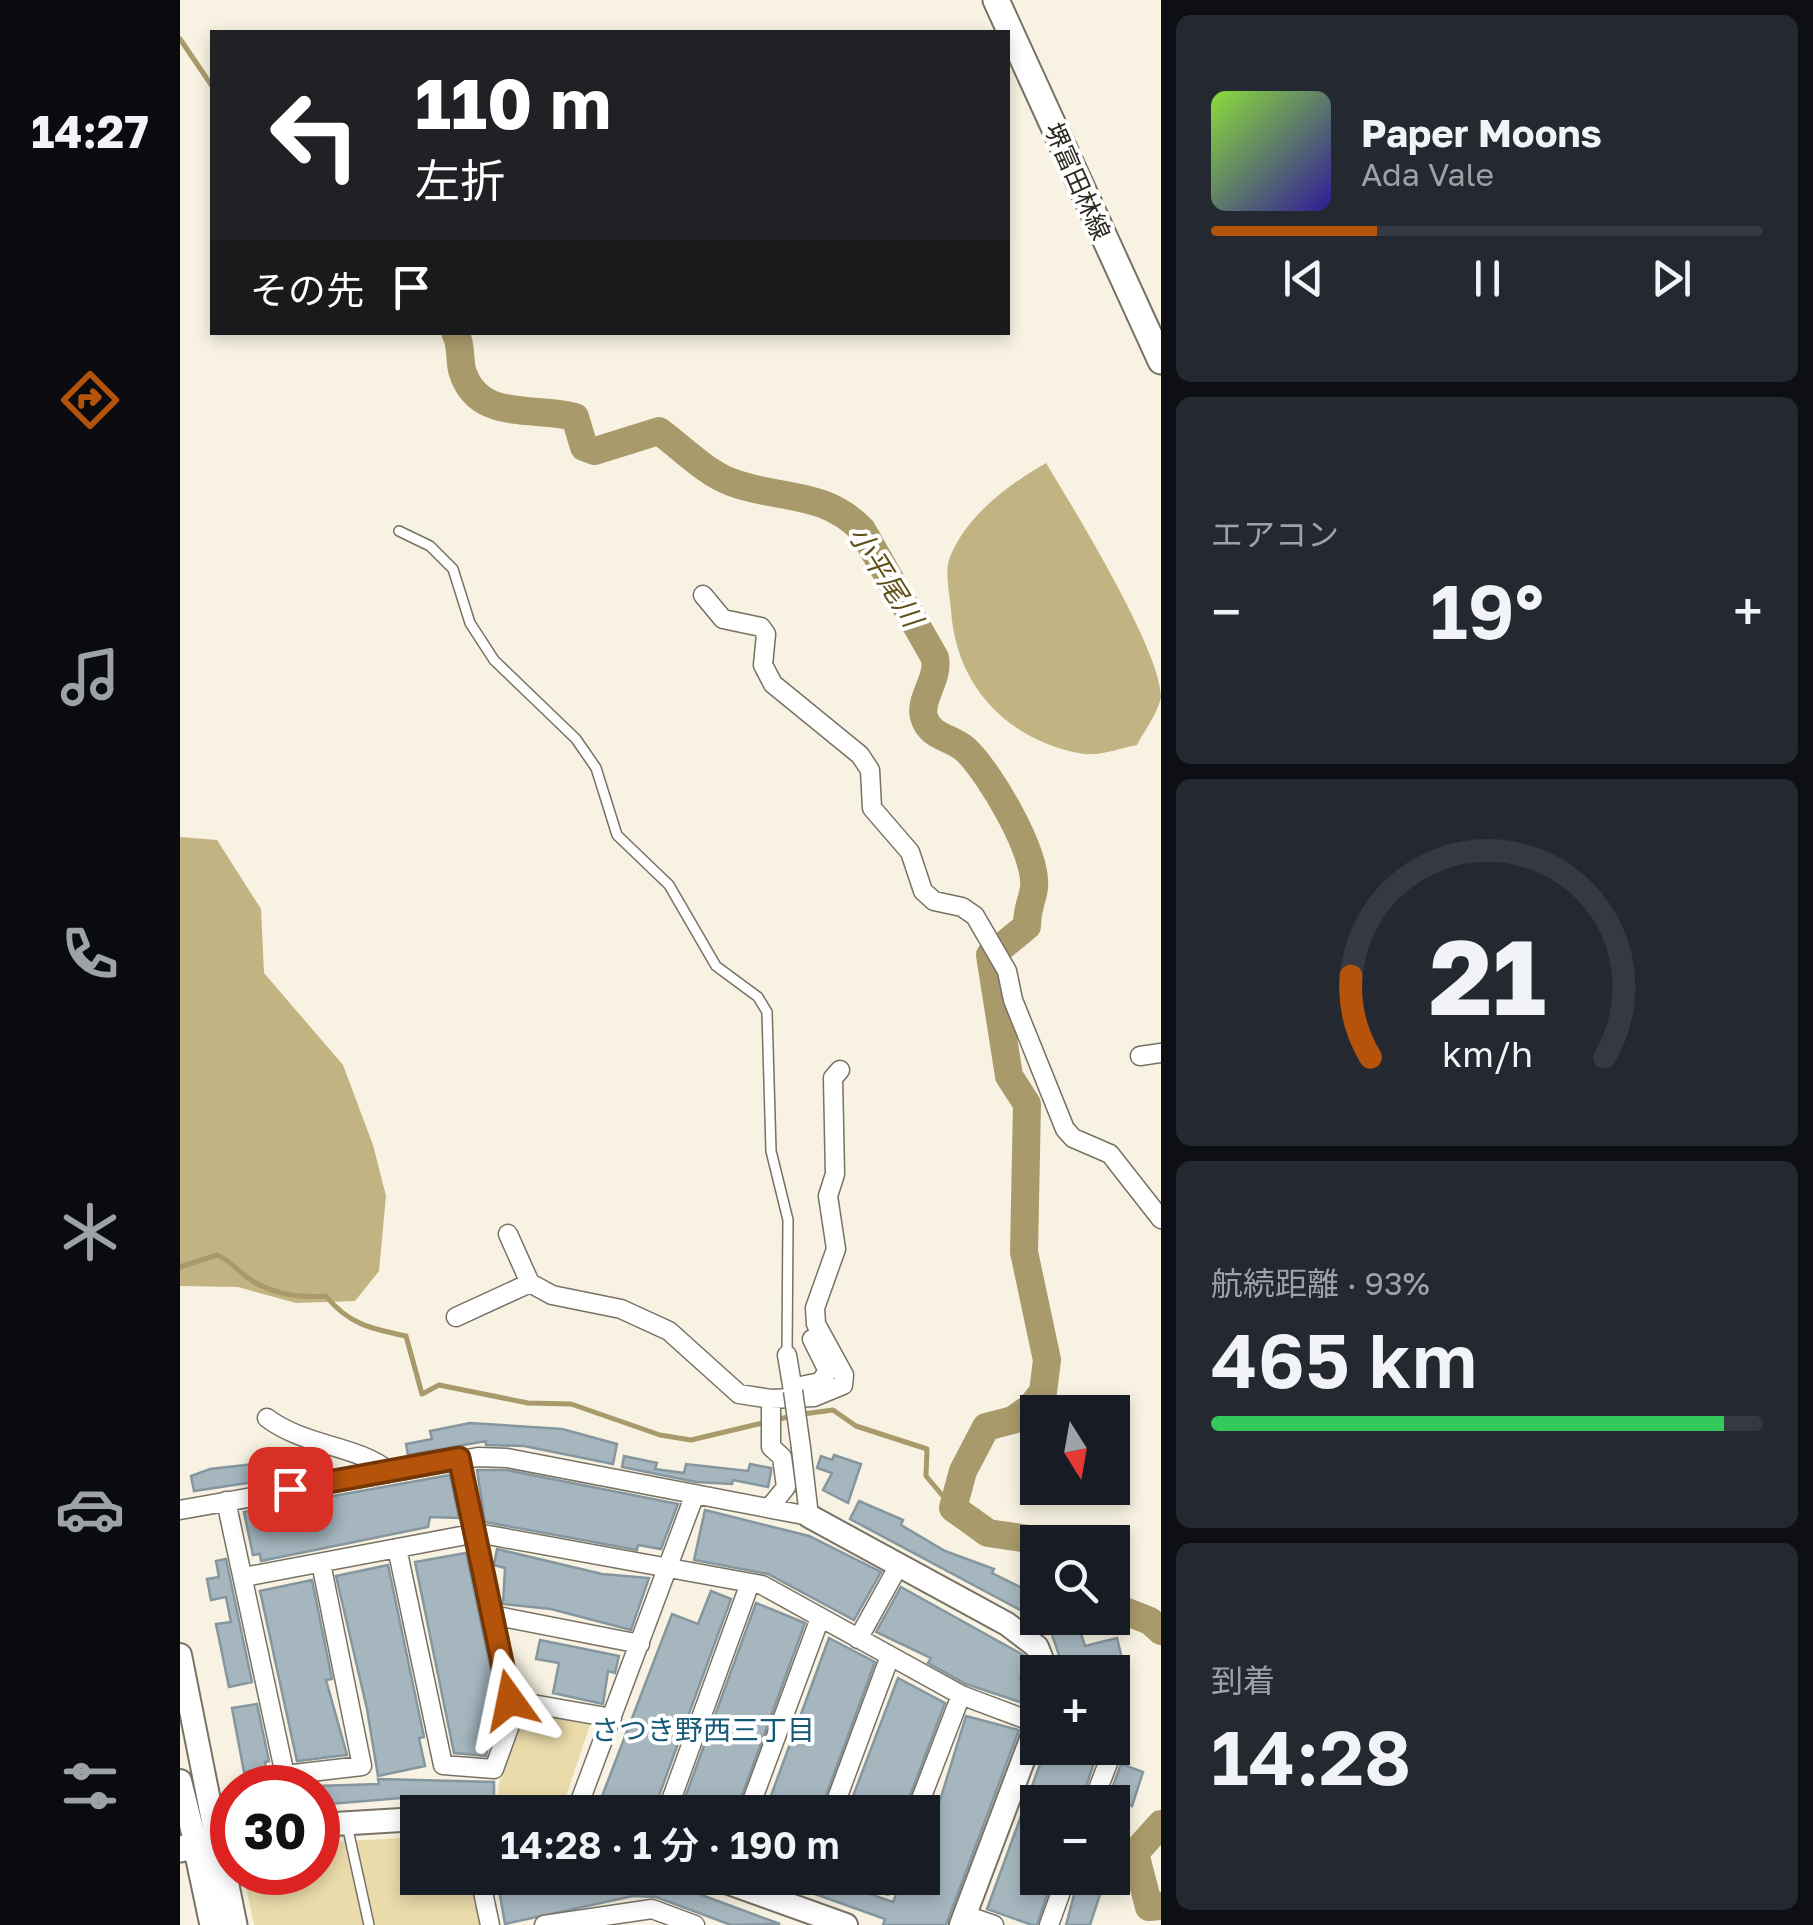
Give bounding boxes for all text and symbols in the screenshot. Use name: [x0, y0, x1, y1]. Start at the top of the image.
text: 110 m: [415, 60, 611, 144]
icon: left: [250, 70, 380, 200]
text: 14:27: [31, 104, 149, 158]
text: Paper Moons: [1361, 110, 1602, 155]
street label: 堺富田林線: [1038, 118, 1118, 244]
text: 左折: [415, 153, 505, 207]
text: Ada Vale: [1361, 155, 1494, 193]
icon: previous: [1276, 251, 1331, 306]
icon: pause: [1460, 251, 1515, 306]
icon: next: [1644, 251, 1699, 306]
icon: arrive: [384, 260, 439, 315]
text: その先: [250, 267, 364, 312]
icon: directions: [55, 365, 125, 435]
text: エアコン: [1211, 515, 1339, 553]
water label: 小平尾川: [842, 520, 931, 635]
text: 19°: [1430, 565, 1544, 656]
text: −: [1211, 578, 1241, 644]
text: +: [1733, 578, 1763, 644]
icon: music: [55, 642, 125, 712]
text: 21: [1428, 913, 1546, 1038]
icon: phone: [55, 919, 125, 989]
text: km/h: [1442, 1032, 1532, 1075]
icon: climate: [55, 1197, 125, 1267]
text: 航続距離 · 93%: [1211, 1264, 1430, 1302]
text: 465 km: [1211, 1314, 1477, 1405]
north arrow: [1020, 1395, 1130, 1505]
map controls: [1020, 1395, 1130, 1895]
pin: [248, 1447, 333, 1532]
icon: arrive: [263, 1462, 318, 1517]
icon: car: [55, 1474, 125, 1544]
button: search: [1020, 1525, 1130, 1635]
position arrow: [458, 1648, 562, 1752]
button: +: [1020, 1655, 1130, 1765]
text: 到着: [1211, 1661, 1275, 1699]
text: 14:28: [1211, 1711, 1411, 1802]
district label: さつき野西三丁目: [591, 1713, 815, 1746]
icon: filters: [55, 1751, 125, 1821]
speed limit sign: 30: [210, 1765, 340, 1895]
button: −: [1020, 1785, 1130, 1895]
text: 14:28 · 1 分 · 190 m: [500, 1822, 840, 1867]

